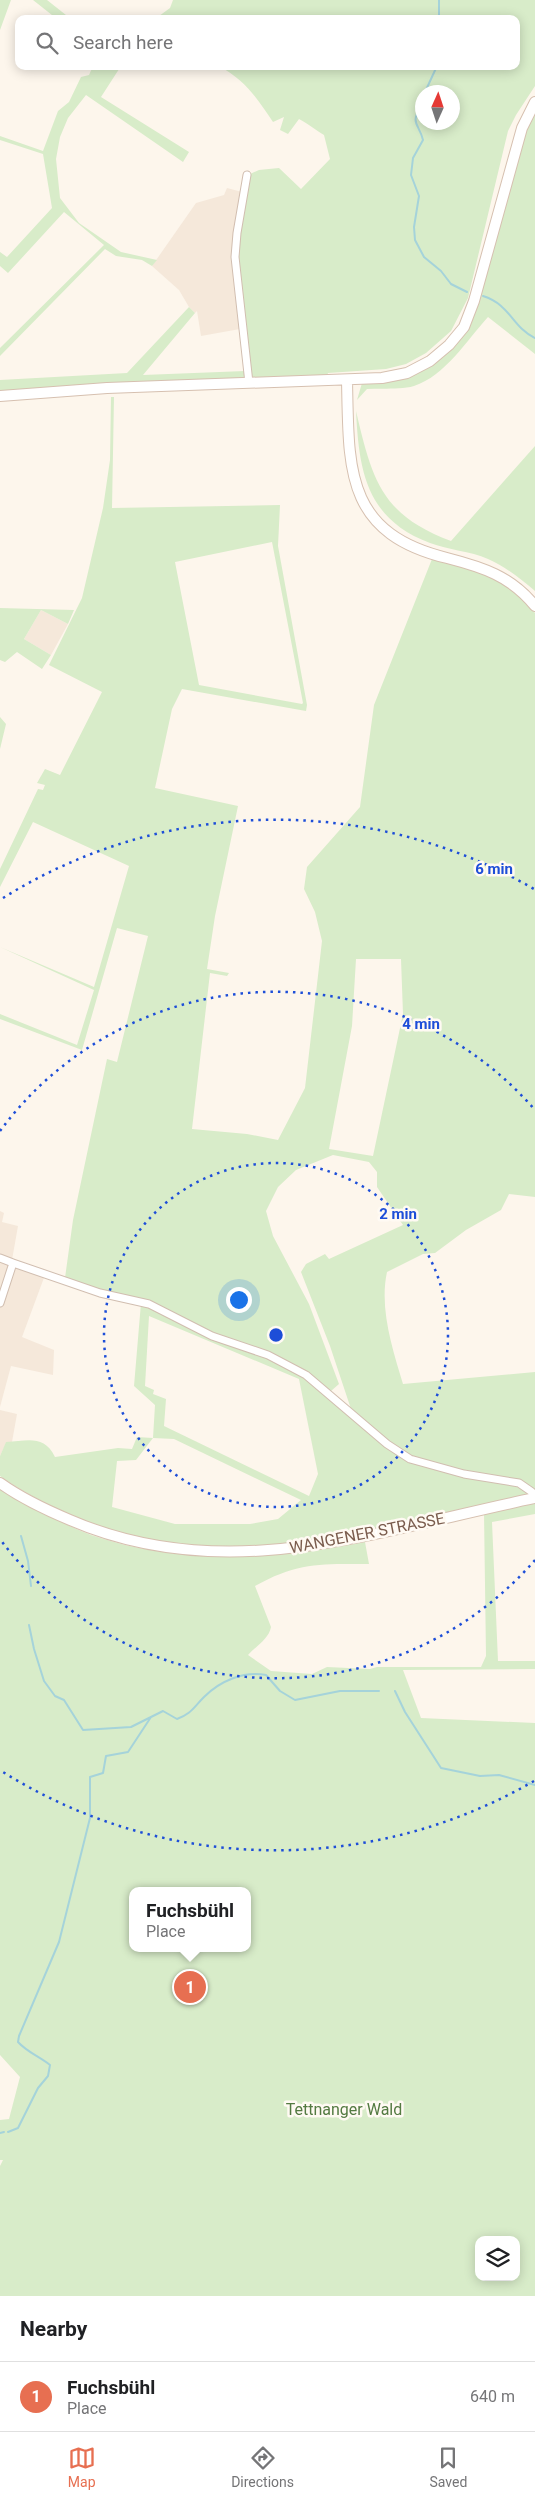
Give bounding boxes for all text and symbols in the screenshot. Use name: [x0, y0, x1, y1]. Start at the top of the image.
search box: [15, 15, 520, 70]
icon: search: [33, 29, 61, 57]
text: Search here: [73, 31, 173, 54]
north arrow: [415, 85, 460, 130]
text: 6 min: [475, 860, 513, 878]
text: 4 min: [402, 1015, 440, 1033]
text: 2 min: [379, 1205, 417, 1223]
your location: [226, 1287, 252, 1313]
centre of rings: [267, 1326, 285, 1344]
street label: WANGENER STRASSE: [288, 1509, 446, 1557]
popup: [129, 1887, 251, 1952]
text: Fuchsbühl: [146, 1899, 234, 1922]
text: Place: [146, 1922, 185, 1941]
pin: 1: [174, 1968, 206, 2006]
park label: Tettnanger Wald: [286, 2100, 402, 2119]
map controls: [475, 2236, 520, 2281]
button: layers: [475, 2236, 520, 2281]
text: Nearby: [20, 2317, 87, 2341]
text: Fuchsbühl: [67, 2376, 155, 2399]
text: 1: [31, 2387, 41, 2406]
text: 640 m: [470, 2387, 515, 2406]
text: Place: [67, 2399, 107, 2418]
tab: Map: [68, 2444, 96, 2490]
tab: Directions: [231, 2444, 294, 2490]
tab: Saved: [429, 2444, 467, 2490]

